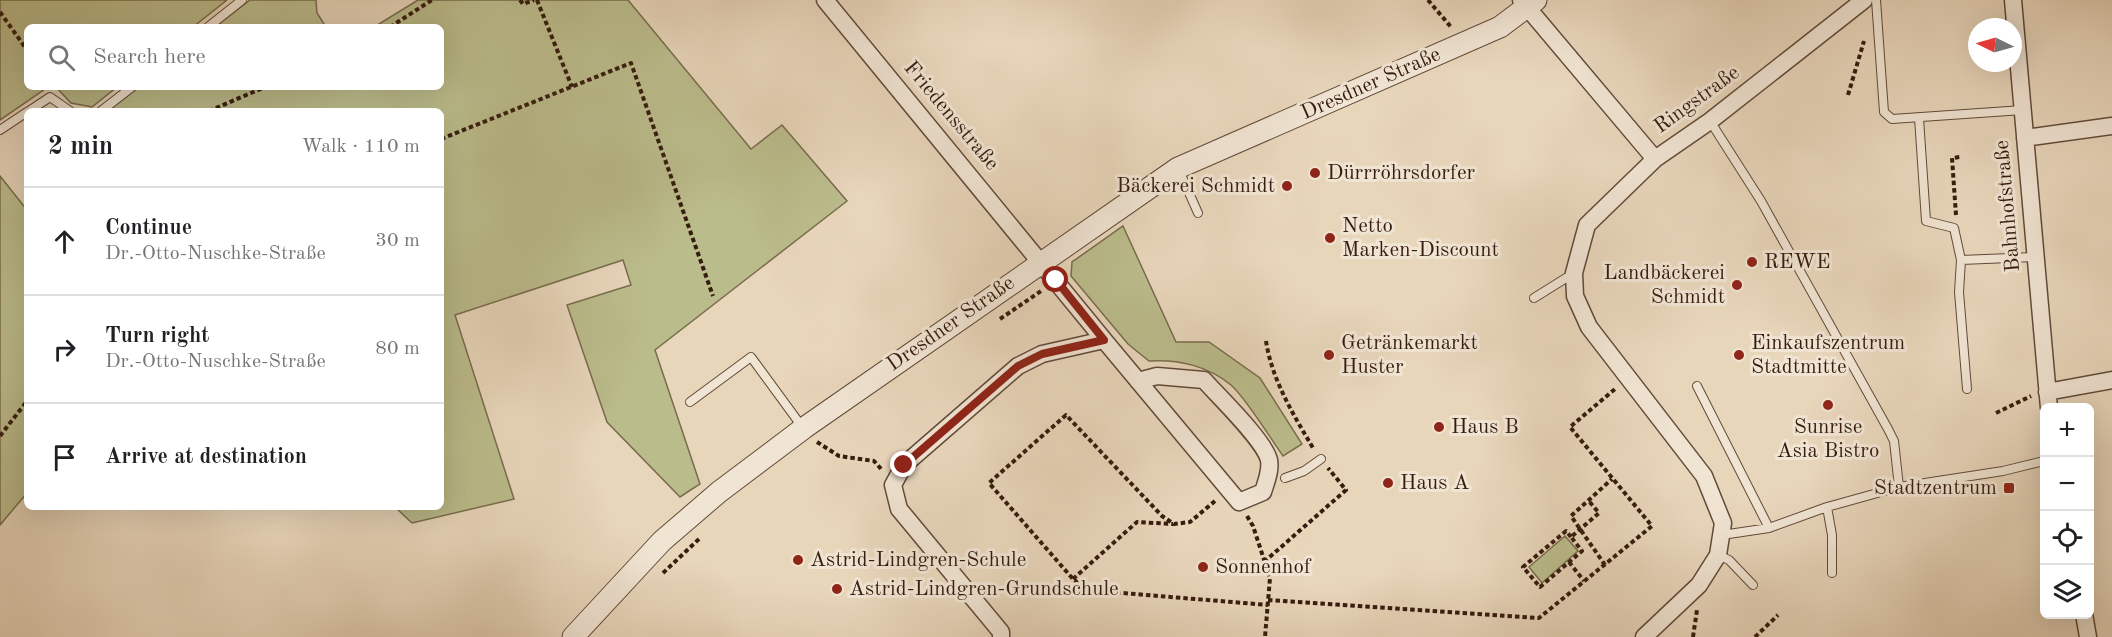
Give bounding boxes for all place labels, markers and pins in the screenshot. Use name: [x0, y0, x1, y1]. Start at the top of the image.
place label: Dürrröhrsdorfer: [1327, 163, 1476, 184]
marker: Dürrröhrsdorfer: [1308, 166, 1322, 180]
place label: Bäckerei Schmidt: [1116, 176, 1275, 197]
marker: Bäckerei Schmidt: [1280, 179, 1294, 193]
place label: Netto Marken-Discount: [1342, 216, 1499, 261]
marker: Netto Marken-Discount: [1323, 231, 1337, 245]
place label: REWE: [1764, 252, 1830, 273]
marker: REWE: [1745, 255, 1759, 269]
place label: Landbäckerei Schmidt: [1603, 263, 1725, 308]
marker: Landbäckerei Schmidt: [1730, 278, 1744, 292]
place label: Getränkemarkt Huster: [1341, 333, 1478, 378]
place label: Einkaufszentrum Stadtmitte: [1751, 333, 1905, 378]
marker: Getränkemarkt Huster: [1322, 348, 1336, 362]
marker: Einkaufszentrum Stadtmitte: [1732, 348, 1746, 362]
marker: Sunrise Asia Bistro: [1821, 398, 1835, 412]
place label: Haus B: [1451, 417, 1519, 438]
place label: Sunrise Asia Bistro: [1777, 417, 1879, 462]
marker: Haus B: [1432, 420, 1446, 434]
place label: Haus A: [1400, 473, 1469, 494]
marker: Haus A: [1381, 476, 1395, 490]
place label: Stadtzentrum: [1874, 478, 1997, 499]
marker: Stadtzentrum: [2002, 481, 2016, 495]
place label: Astrid-Lindgren-Schule: [810, 550, 1026, 571]
marker: Astrid-Lindgren-Schule: [791, 553, 805, 567]
place label: Sonnenhof: [1215, 557, 1312, 578]
marker: Sonnenhof: [1196, 560, 1210, 574]
place label: Astrid-Lindgren-Grundschule: [849, 579, 1119, 600]
marker: Astrid-Lindgren-Grundschule: [830, 582, 844, 596]

